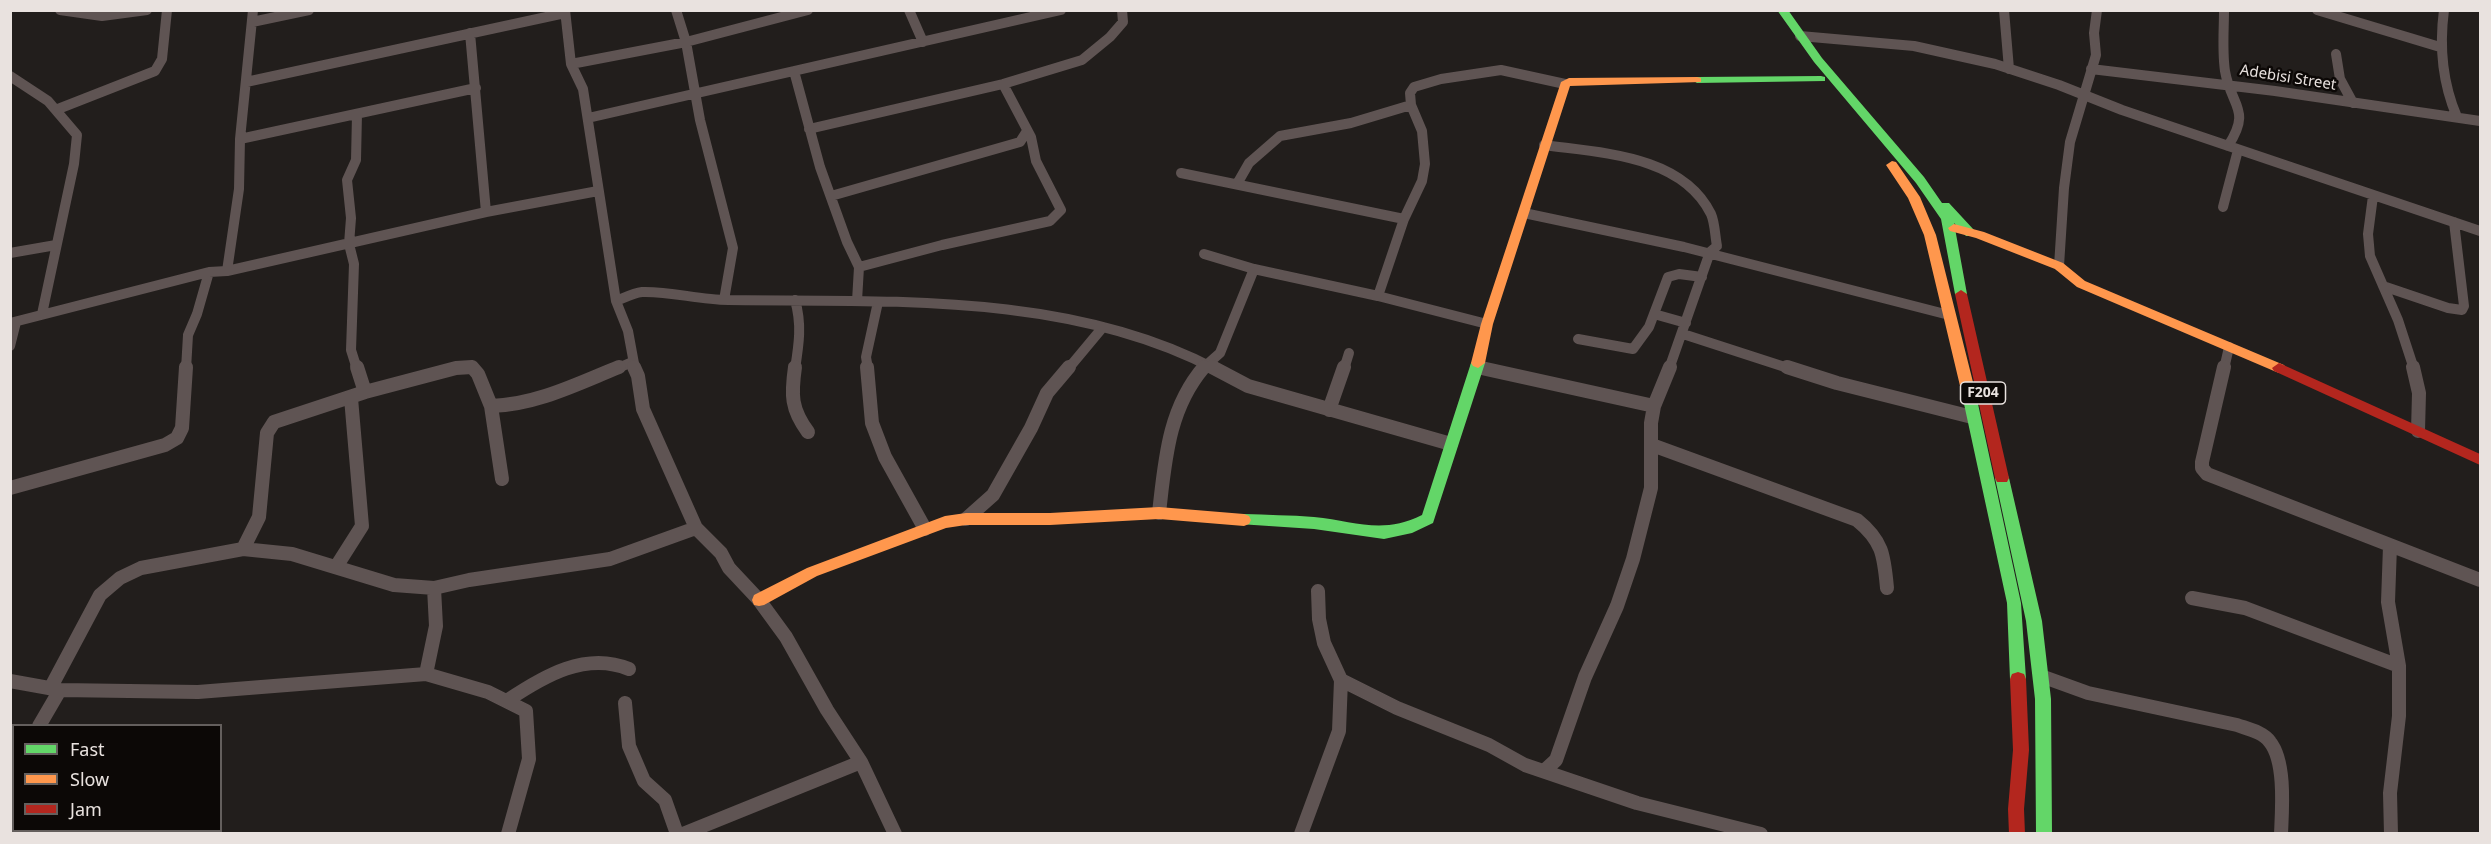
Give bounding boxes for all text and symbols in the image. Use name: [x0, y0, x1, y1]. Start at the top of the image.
street label: Adebisi Street: [2239, 62, 2337, 94]
road number: F204: [1960, 382, 2006, 404]
legend: [12, 724, 222, 832]
text: Fast: [70, 737, 105, 761]
text: Slow: [70, 767, 109, 791]
text: Jam: [70, 797, 102, 821]

